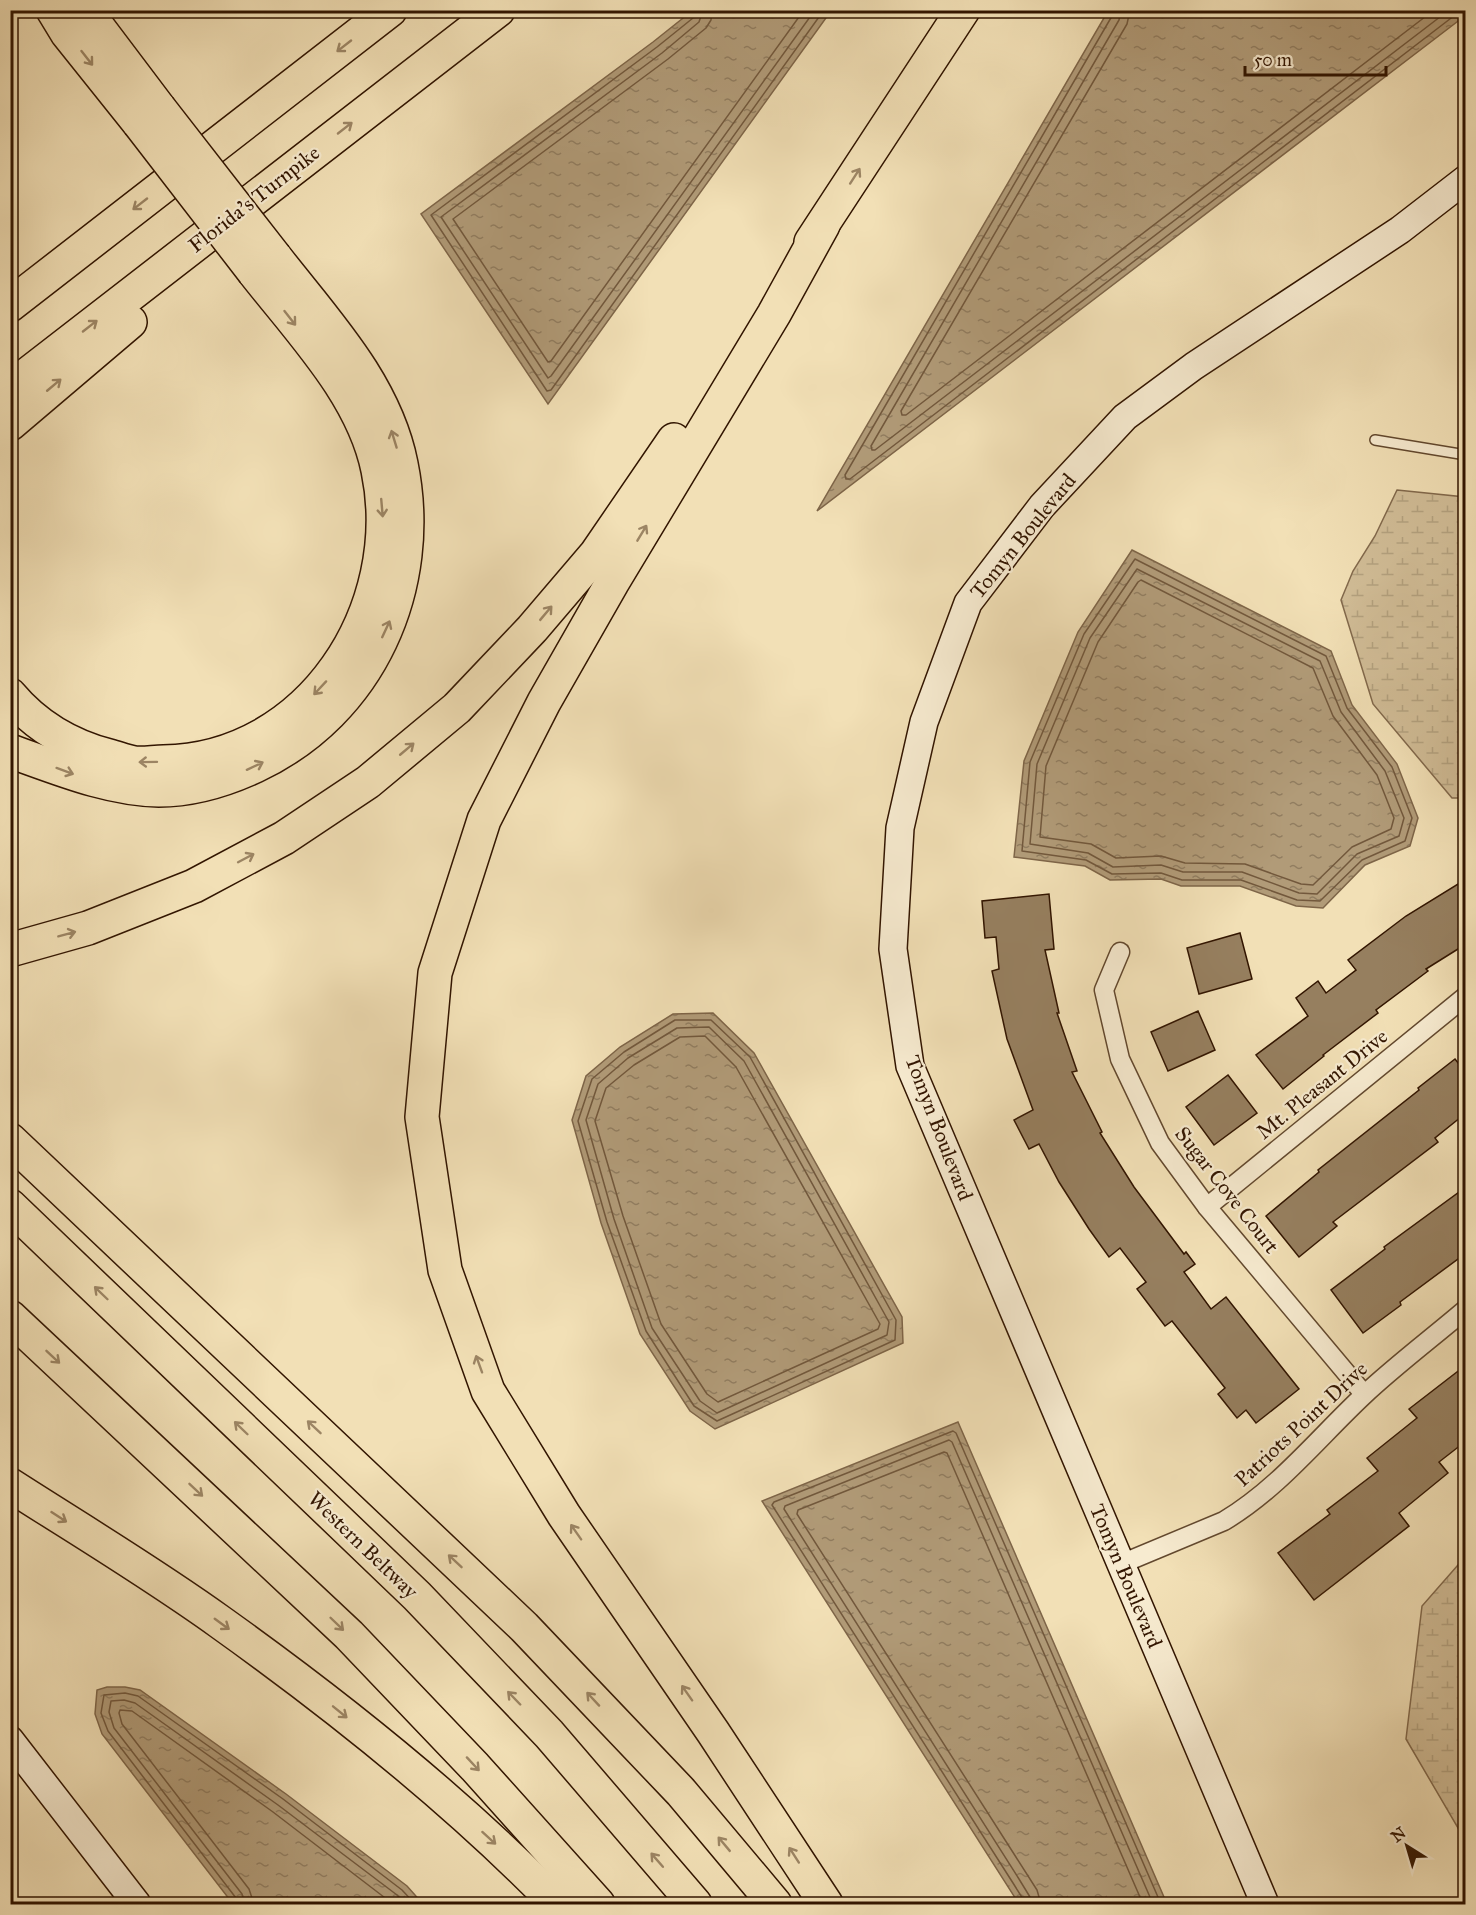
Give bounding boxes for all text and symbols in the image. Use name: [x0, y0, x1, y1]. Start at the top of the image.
scale bar: [1245, 39, 1386, 77]
one-way arrow: [336, 40, 352, 53]
text: 50 m: [1254, 49, 1292, 71]
one-way arrow: [81, 50, 94, 66]
one-way arrow: [337, 122, 353, 135]
street label: Florida's Turnpike: [183, 140, 325, 258]
one-way arrow: [849, 168, 861, 185]
one-way arrow: [132, 198, 148, 211]
one-way arrow: [284, 310, 297, 326]
one-way arrow: [82, 320, 98, 333]
one-way arrow: [46, 379, 62, 392]
one-way arrow: [388, 430, 399, 449]
street label: Tomyn Boulevard: [965, 468, 1082, 604]
one-way arrow: [377, 498, 388, 518]
one-way arrow: [636, 525, 648, 542]
one-way arrow: [539, 606, 553, 621]
one-way arrow: [380, 620, 392, 638]
one-way arrow: [314, 680, 328, 695]
one-way arrow: [399, 743, 415, 756]
one-way arrow: [138, 757, 158, 768]
one-way arrow: [245, 760, 263, 772]
one-way arrow: [56, 766, 74, 777]
one-way arrow: [237, 852, 254, 864]
one-way arrow: [57, 928, 76, 939]
street label: Mt. Pleasant Drive: [1251, 1023, 1393, 1145]
street label: Tomyn Boulevard: [899, 1052, 979, 1205]
street label: Sugar Cove Court: [1169, 1121, 1285, 1259]
one-way arrow: [93, 1286, 108, 1300]
one-way arrow: [46, 1350, 61, 1364]
one-way arrow: [472, 1355, 483, 1374]
street label: Patriots Point Drive: [1229, 1356, 1373, 1492]
one-way arrow: [306, 1420, 321, 1435]
one-way arrow: [234, 1421, 249, 1436]
one-way arrow: [188, 1483, 203, 1497]
street label: Western Beltway: [302, 1486, 424, 1605]
street label: Tomyn Boulevard: [1084, 1500, 1168, 1652]
one-way arrow: [51, 1510, 68, 1523]
one-way arrow: [570, 1524, 582, 1541]
one-way arrow: [448, 1554, 463, 1569]
one-way arrow: [330, 1617, 345, 1631]
one-way arrow: [214, 1618, 230, 1630]
one-way arrow: [681, 1685, 693, 1701]
one-way arrow: [508, 1691, 522, 1706]
one-way arrow: [586, 1692, 600, 1707]
one-way arrow: [332, 1706, 348, 1719]
one-way arrow: [466, 1757, 480, 1772]
north arrow: [1377, 1816, 1437, 1876]
text: N: [1387, 1822, 1410, 1846]
one-way arrow: [481, 1831, 496, 1845]
one-way arrow: [717, 1837, 731, 1852]
one-way arrow: [787, 1847, 800, 1864]
one-way arrow: [651, 1852, 664, 1868]

